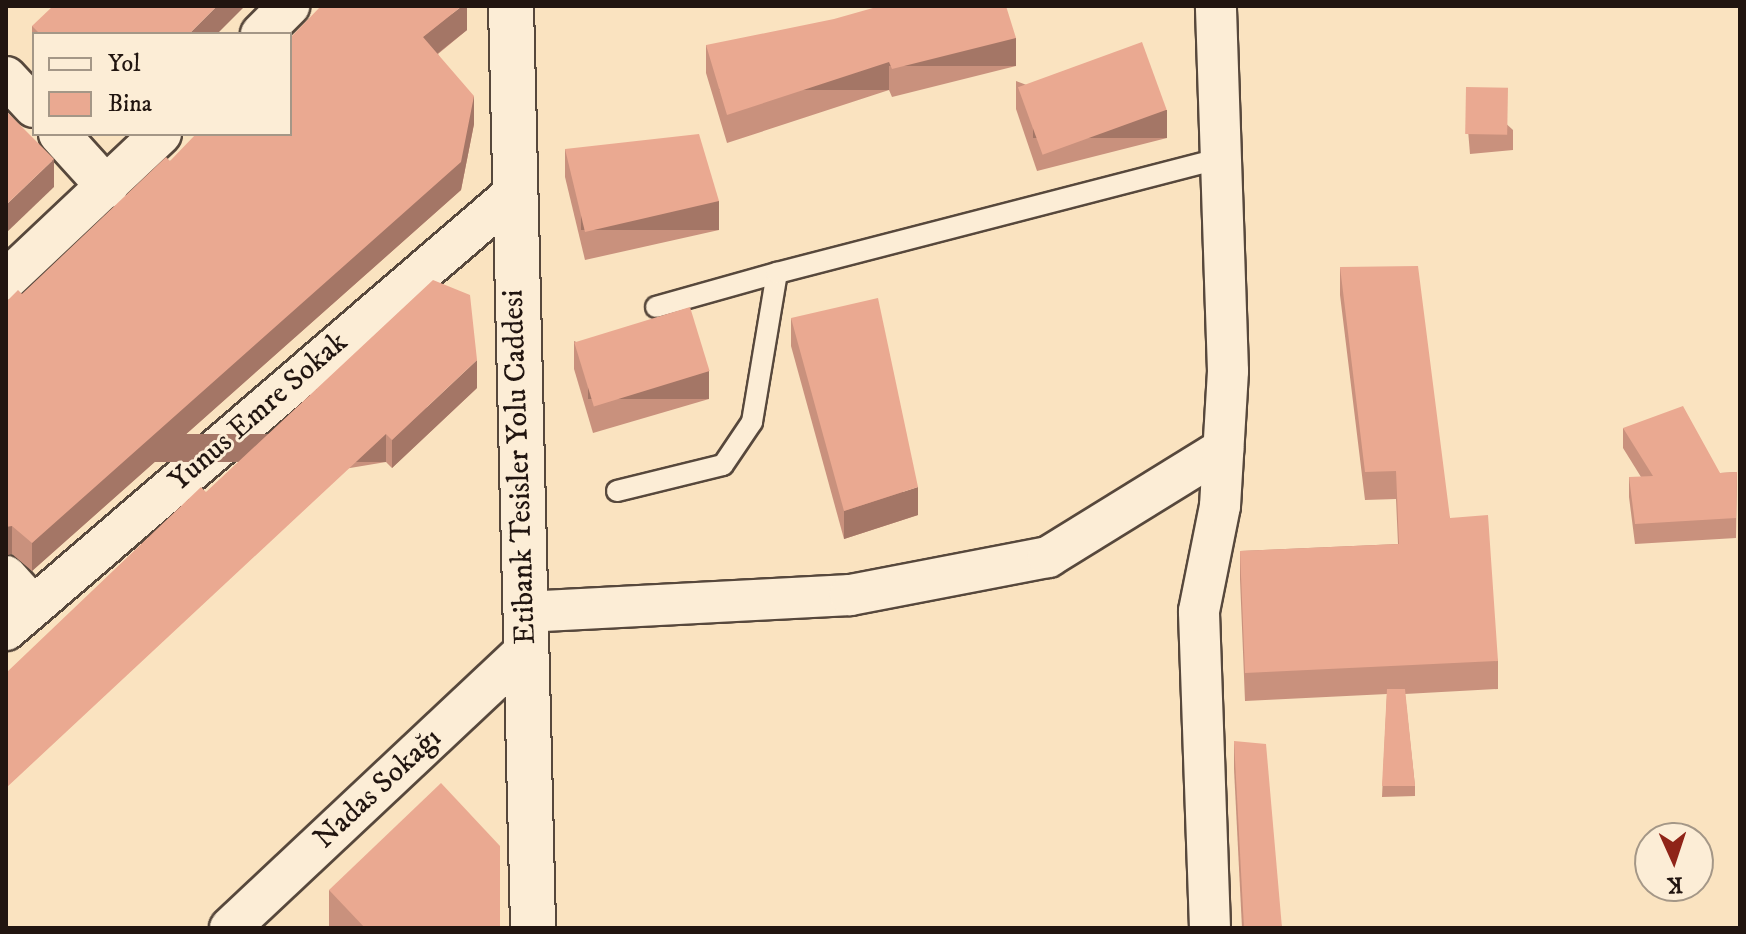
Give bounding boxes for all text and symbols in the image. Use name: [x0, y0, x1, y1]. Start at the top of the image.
legend: [32, 32, 292, 136]
text: Yol: [108, 49, 140, 79]
text: Bina: [108, 89, 152, 119]
street label: Etibank Tesisler Yolu Caddesi: [496, 289, 544, 645]
street label: Yunus Emre Sokak: [162, 325, 356, 499]
street label: Nadas Sokağı: [307, 721, 449, 857]
north arrow: [1634, 822, 1714, 902]
text: K: [1667, 871, 1684, 898]

